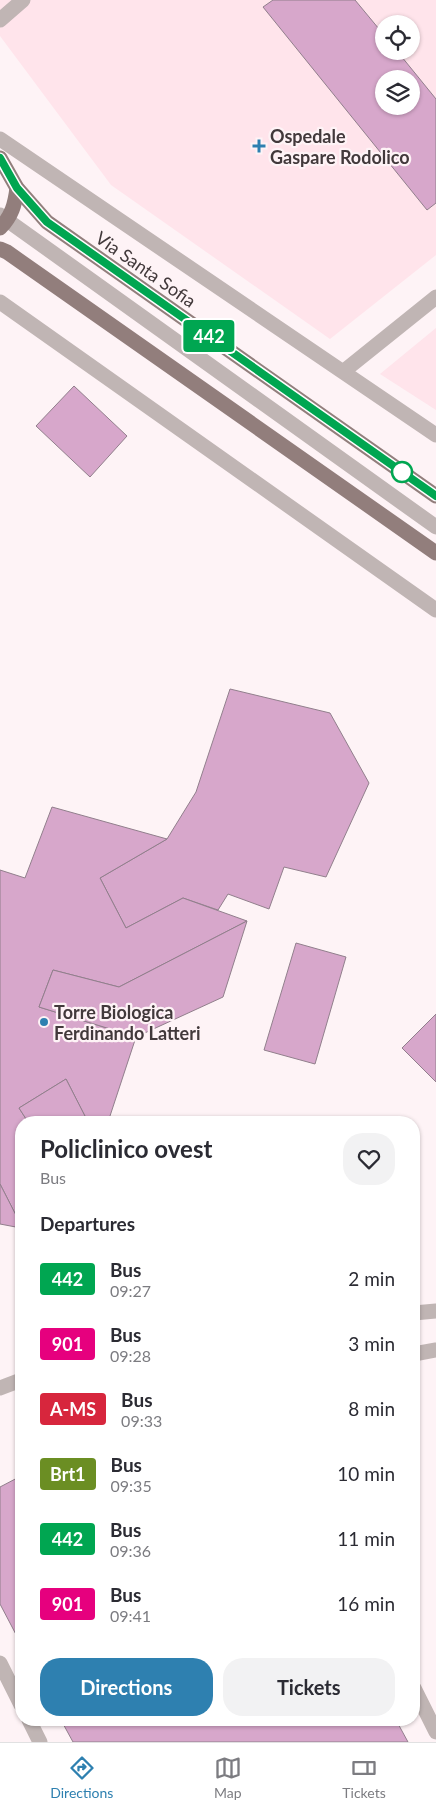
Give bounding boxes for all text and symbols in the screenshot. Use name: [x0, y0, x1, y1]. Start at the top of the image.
map controls: [375, 15, 420, 115]
button: locate: [375, 15, 420, 60]
button: layers: [375, 70, 420, 115]
place label: Ospedale Gaspare Rodolico: [270, 125, 410, 168]
marker: Ospedale Gaspare Rodolico: [252, 139, 266, 153]
street label: Via Santa Sofia: [92, 226, 200, 312]
line badge: 442: [180, 320, 238, 352]
text: 442: [193, 325, 225, 347]
unlabelled marker: [391, 461, 413, 483]
place label: Torre Biologica Ferdinando Latteri: [54, 1001, 200, 1044]
marker: Torre Biologica Ferdinando Latteri: [38, 1016, 50, 1028]
button: heart: [343, 1133, 395, 1185]
text: Policlinico ovest: [40, 1134, 212, 1163]
text: Bus: [40, 1168, 66, 1187]
text: Departures: [40, 1212, 135, 1235]
text: Bus: [110, 1258, 141, 1281]
text: 2 min: [348, 1267, 395, 1290]
text: 442: [52, 1268, 83, 1290]
text: 09:27: [110, 1281, 151, 1300]
text: Bus: [110, 1323, 141, 1346]
text: 3 min: [348, 1332, 395, 1355]
text: 901: [52, 1333, 83, 1355]
text: 09:28: [110, 1346, 151, 1365]
text: Bus: [121, 1388, 153, 1411]
text: 8 min: [348, 1397, 395, 1420]
text: A-MS: [50, 1398, 96, 1420]
text: 09:33: [121, 1411, 162, 1430]
text: Bus: [111, 1453, 142, 1476]
text: 10 min: [337, 1462, 395, 1485]
text: Brt1: [50, 1463, 86, 1485]
text: 09:35: [111, 1476, 152, 1495]
text: Bus: [110, 1518, 141, 1541]
text: 11 min: [337, 1527, 395, 1550]
text: 442: [52, 1528, 83, 1550]
text: 09:36: [110, 1541, 151, 1560]
text: Bus: [110, 1583, 141, 1606]
text: 16 min: [337, 1592, 395, 1615]
text: 901: [52, 1593, 83, 1615]
text: 09:41: [110, 1606, 151, 1625]
button: Directions: [40, 1658, 213, 1716]
button: Tickets: [223, 1658, 395, 1716]
tab: Directions: [50, 1754, 113, 1801]
tab: Map: [214, 1754, 242, 1801]
tab: Tickets: [342, 1754, 386, 1801]

